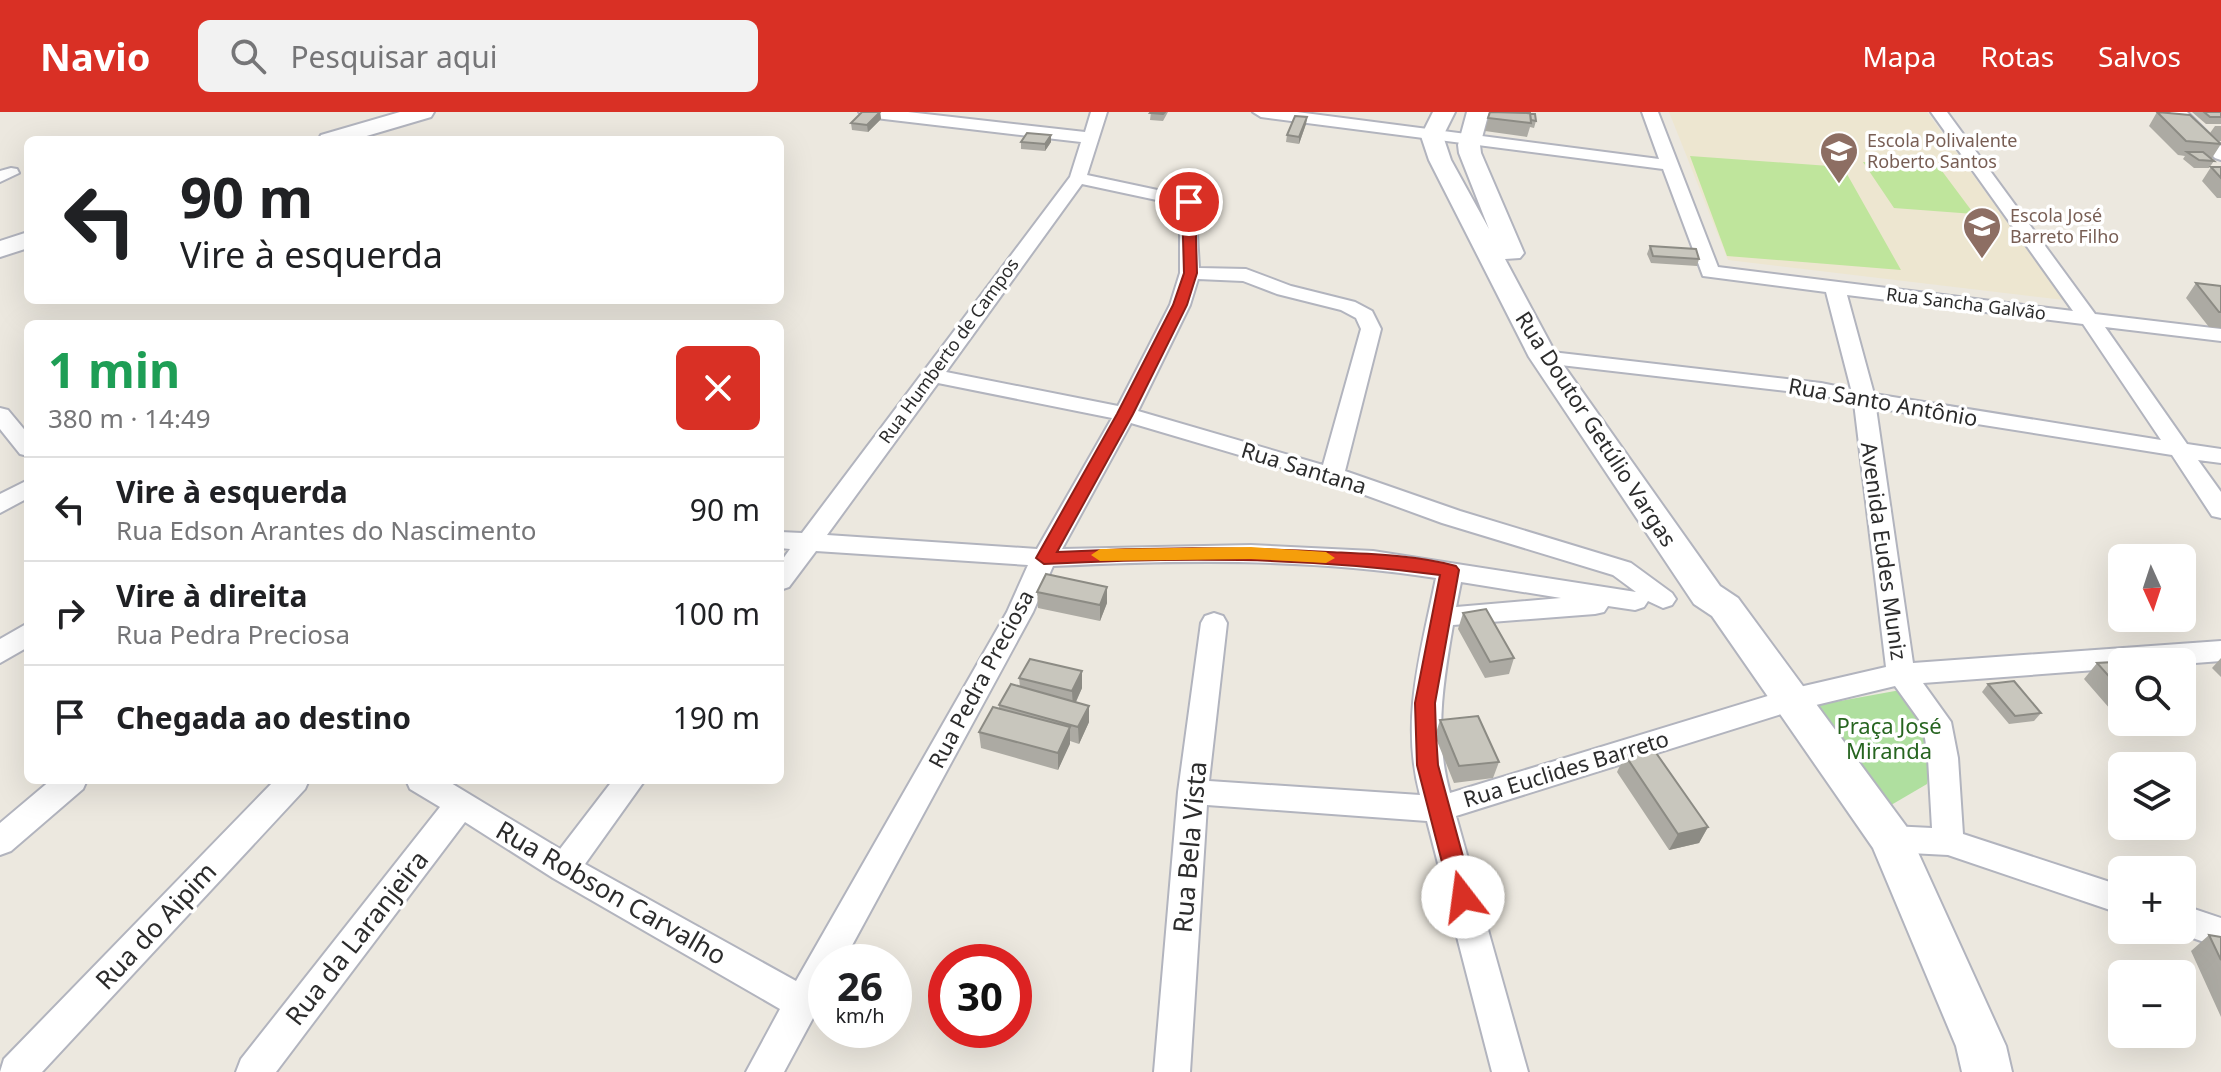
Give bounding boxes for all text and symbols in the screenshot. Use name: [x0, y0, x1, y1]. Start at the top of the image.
search box: [198, 20, 758, 92]
text: Navio: [40, 30, 150, 82]
icon: search: [226, 34, 270, 78]
text: Pesquisar aqui: [290, 36, 498, 77]
text: Mapa: [1862, 37, 1937, 75]
text: Rotas: [1981, 37, 2054, 75]
text: Salvos: [2098, 37, 2181, 75]
place label: Escola Polivalente Roberto Santos: [1867, 128, 2017, 173]
school or university icon: Escola Polivalente Roberto Santos: [1818, 130, 1860, 185]
text: 90 m: [180, 158, 313, 234]
icon: left: [48, 168, 152, 272]
pin: [1155, 168, 1223, 236]
icon: arrive: [1167, 180, 1211, 224]
place label: Escola José Barreto Filho: [2010, 203, 2119, 248]
school or university icon: Escola José Barreto Filho: [1961, 205, 2003, 260]
text: Vire à esquerda: [180, 230, 443, 279]
street label: Rua Humberto de Campos: [873, 253, 1024, 448]
street label: Rua Sancha Galvão: [1885, 281, 2047, 325]
street label: Rua Doutor Getúlio Vargas: [1509, 305, 1684, 552]
text: 1 min: [48, 337, 180, 402]
button: close: [676, 346, 760, 430]
street label: Rua Santo Antônio: [1786, 370, 1980, 432]
text: 380 m · 14:49: [48, 400, 211, 436]
street label: Rua Santana: [1238, 434, 1371, 500]
street label: Avenida Eudes Muniz: [1855, 440, 1915, 662]
text: Vire à esquerda: [116, 471, 348, 512]
icon: left: [48, 487, 92, 531]
text: 90 m: [690, 489, 760, 530]
text: Rua Edson Arantes do Nascimento: [116, 512, 536, 548]
north arrow: [2108, 544, 2196, 632]
map controls: [2108, 544, 2196, 1048]
text: Vire à direita: [116, 575, 307, 616]
street label: Rua Pedra Preciosa: [920, 584, 1040, 773]
icon: right: [48, 591, 92, 635]
text: 100 m: [673, 593, 760, 634]
text: Rua Pedra Preciosa: [116, 616, 350, 652]
button: search: [2108, 648, 2196, 736]
icon: arrive: [48, 695, 92, 739]
text: Chegada ao destino: [116, 697, 411, 738]
text: 190 m: [673, 697, 760, 738]
park label: Praça José Miranda: [1836, 710, 1942, 765]
street label: Rua Euclides Barreto: [1459, 723, 1672, 814]
button: layers: [2108, 752, 2196, 840]
street label: Rua Bela Vista: [1164, 760, 1214, 934]
street label: Rua Robson Carvalho: [490, 811, 733, 973]
street label: Rua da Laranjeira: [276, 842, 436, 1032]
street label: Rua do Aipim: [87, 854, 224, 997]
position arrow: [1421, 855, 1505, 939]
button: +: [2108, 856, 2196, 944]
speed limit sign: 30: [928, 944, 1032, 1048]
text: 26: [837, 958, 883, 1013]
button: −: [2108, 960, 2196, 1048]
text: km/h: [835, 1002, 885, 1029]

